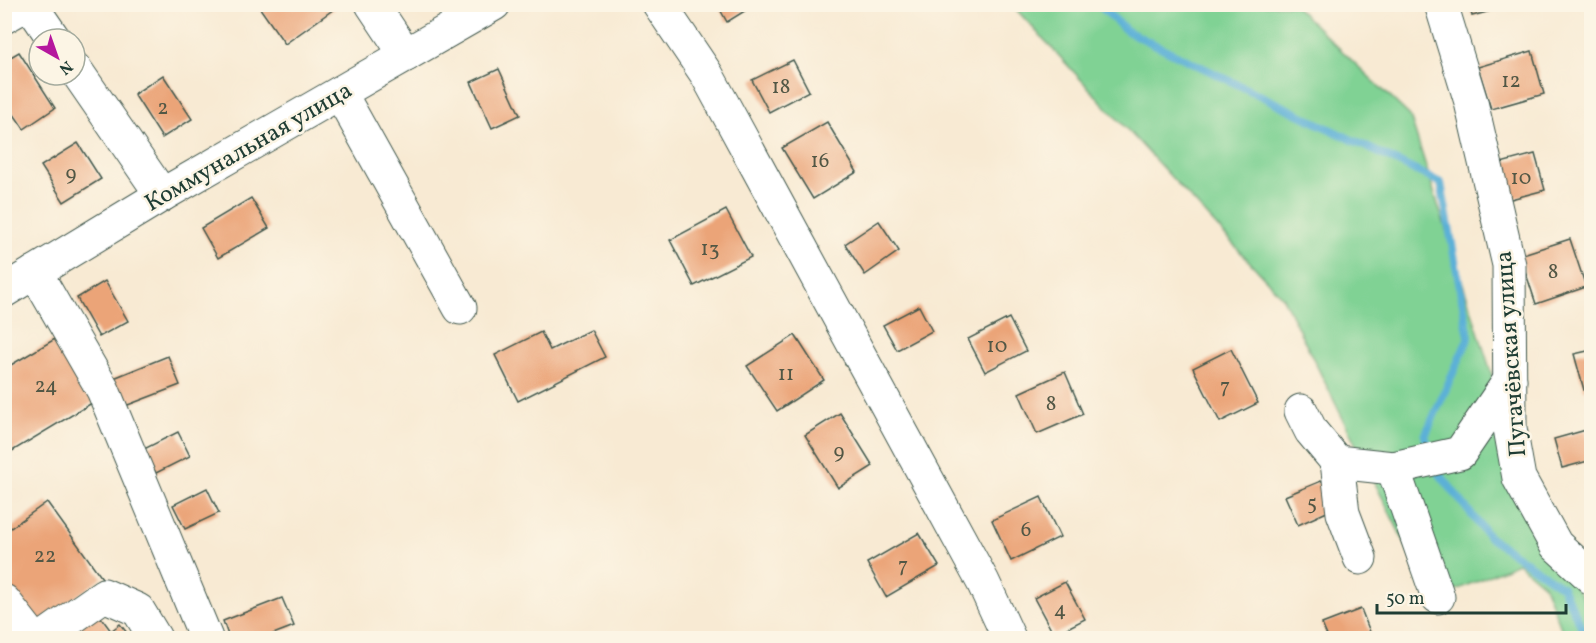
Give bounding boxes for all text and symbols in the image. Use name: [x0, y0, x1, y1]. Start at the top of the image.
north arrow: [27, 27, 87, 87]
text: N: [54, 55, 77, 79]
house number: 12: [1501, 67, 1521, 96]
house number: 18: [772, 73, 790, 102]
street label: Коммунальная улица: [139, 74, 359, 221]
house number: 2: [157, 94, 169, 123]
house number: 16: [811, 147, 829, 176]
house number: 9: [66, 160, 77, 189]
house number: 10: [1511, 164, 1531, 193]
house number: 13: [701, 235, 719, 264]
street label: Пугачёвская улица: [1488, 249, 1536, 458]
house number: 8: [1548, 258, 1558, 287]
house number: 10: [987, 332, 1007, 361]
house number: 11: [778, 360, 794, 389]
house number: 24: [34, 372, 58, 401]
house number: 7: [1220, 373, 1230, 402]
house number: 8: [1046, 390, 1056, 419]
house number: 9: [834, 438, 845, 467]
house number: 5: [1307, 489, 1317, 518]
house number: 6: [1021, 516, 1031, 545]
house number: 22: [34, 542, 56, 571]
house number: 7: [898, 552, 908, 581]
scale bar: [1377, 577, 1566, 615]
text: 50 m: [1386, 587, 1425, 612]
house number: 4: [1054, 596, 1066, 625]

